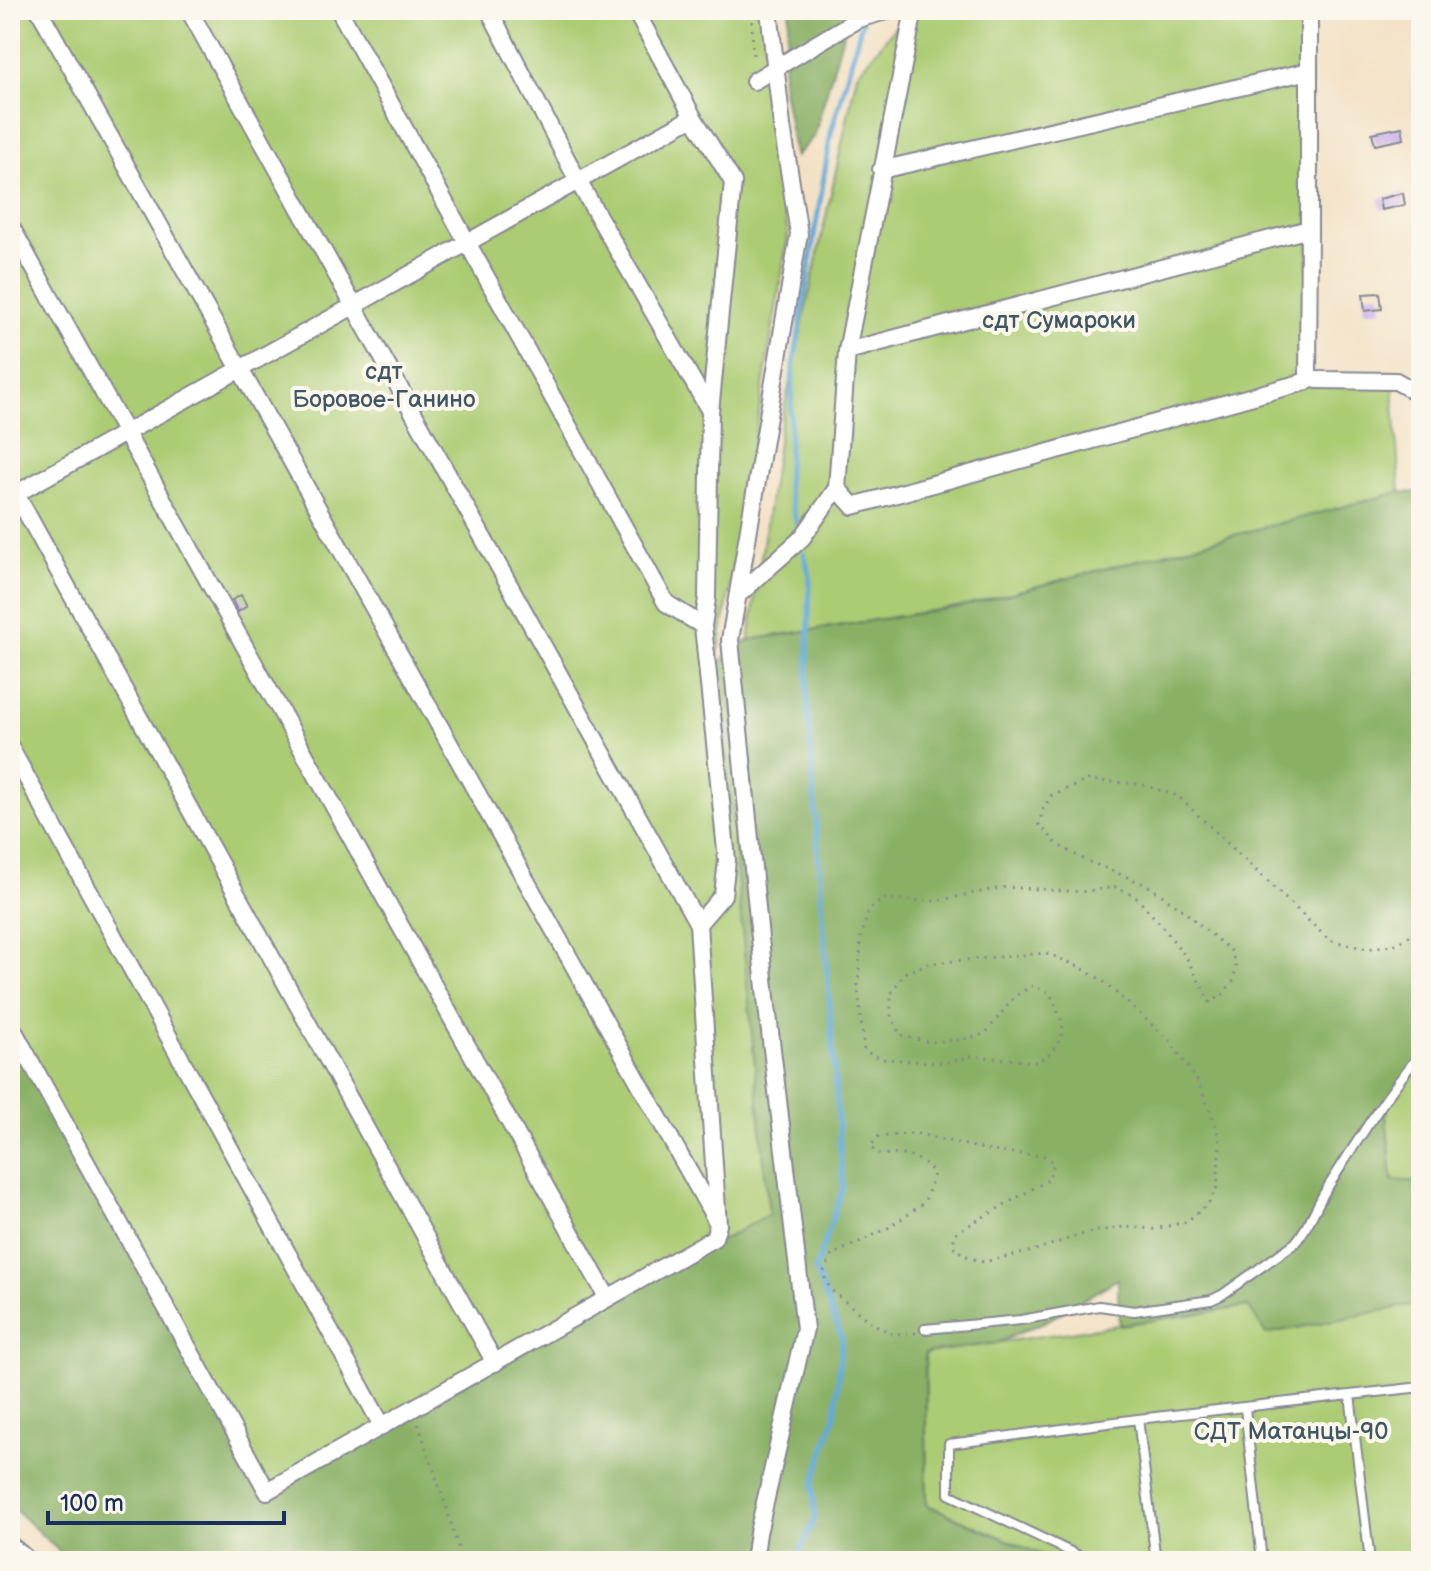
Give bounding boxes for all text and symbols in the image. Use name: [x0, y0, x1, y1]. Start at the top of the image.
park label: сдт Сумароки: [982, 306, 1136, 335]
park label: сдт Боровое-Ганино: [293, 357, 475, 414]
park label: СДТ Матанцы-90: [1194, 1417, 1388, 1446]
scale bar: [48, 1475, 284, 1525]
text: 100 m: [60, 1489, 124, 1518]

